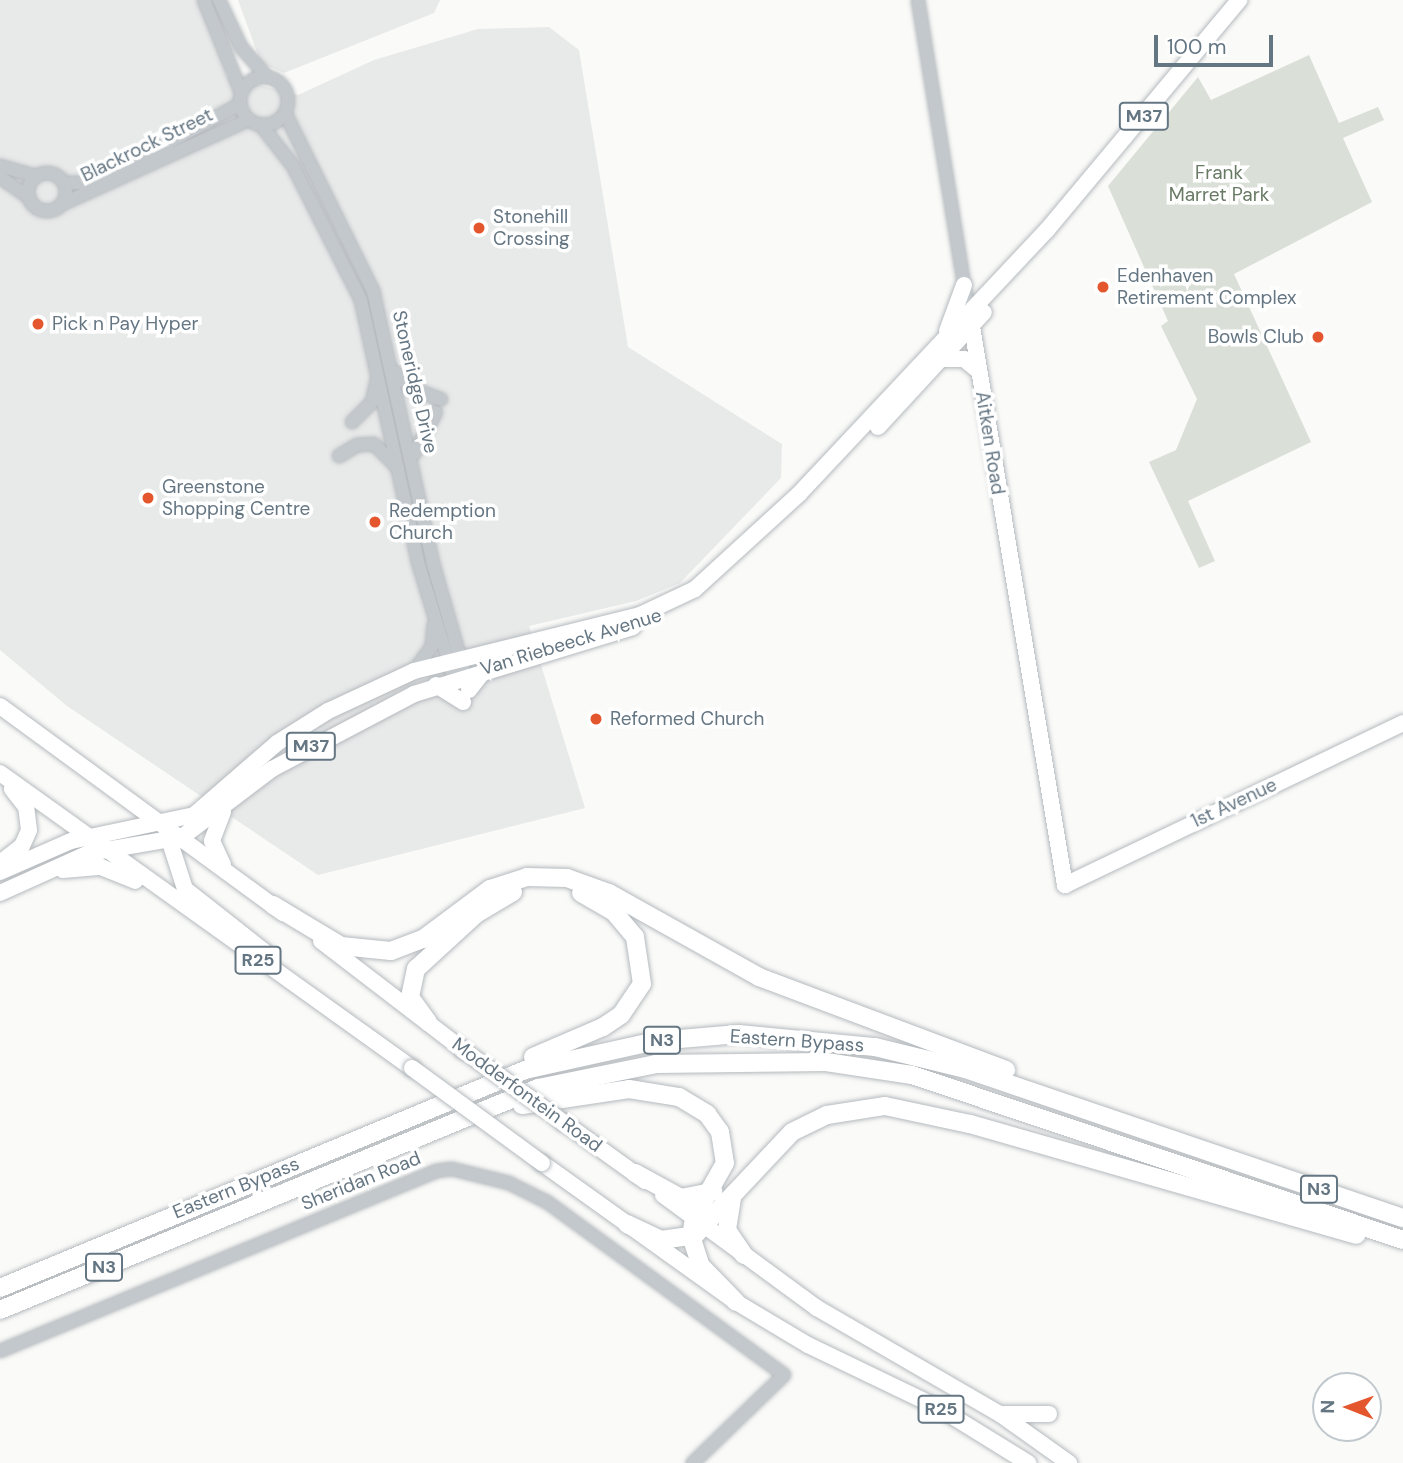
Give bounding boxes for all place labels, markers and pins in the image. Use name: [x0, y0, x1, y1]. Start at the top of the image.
place label: Stonehill Crossing: [493, 206, 570, 250]
marker: Stonehill Crossing: [471, 220, 487, 236]
place label: Edenhaven Retirement Complex: [1117, 265, 1297, 309]
marker: Edenhaven Retirement Complex: [1095, 279, 1111, 295]
place label: Pick n Pay Hyper: [52, 313, 199, 335]
marker: Pick n Pay Hyper: [30, 316, 46, 332]
place label: Bowls Club: [1208, 326, 1304, 348]
marker: Bowls Club: [1310, 329, 1326, 345]
place label: Greenstone Shopping Centre: [162, 476, 310, 520]
marker: Greenstone Shopping Centre: [140, 490, 156, 506]
place label: Redemption Church: [389, 500, 496, 544]
marker: Redemption Church: [367, 514, 383, 530]
place label: Reformed Church: [610, 708, 764, 730]
marker: Reformed Church: [588, 711, 604, 727]

